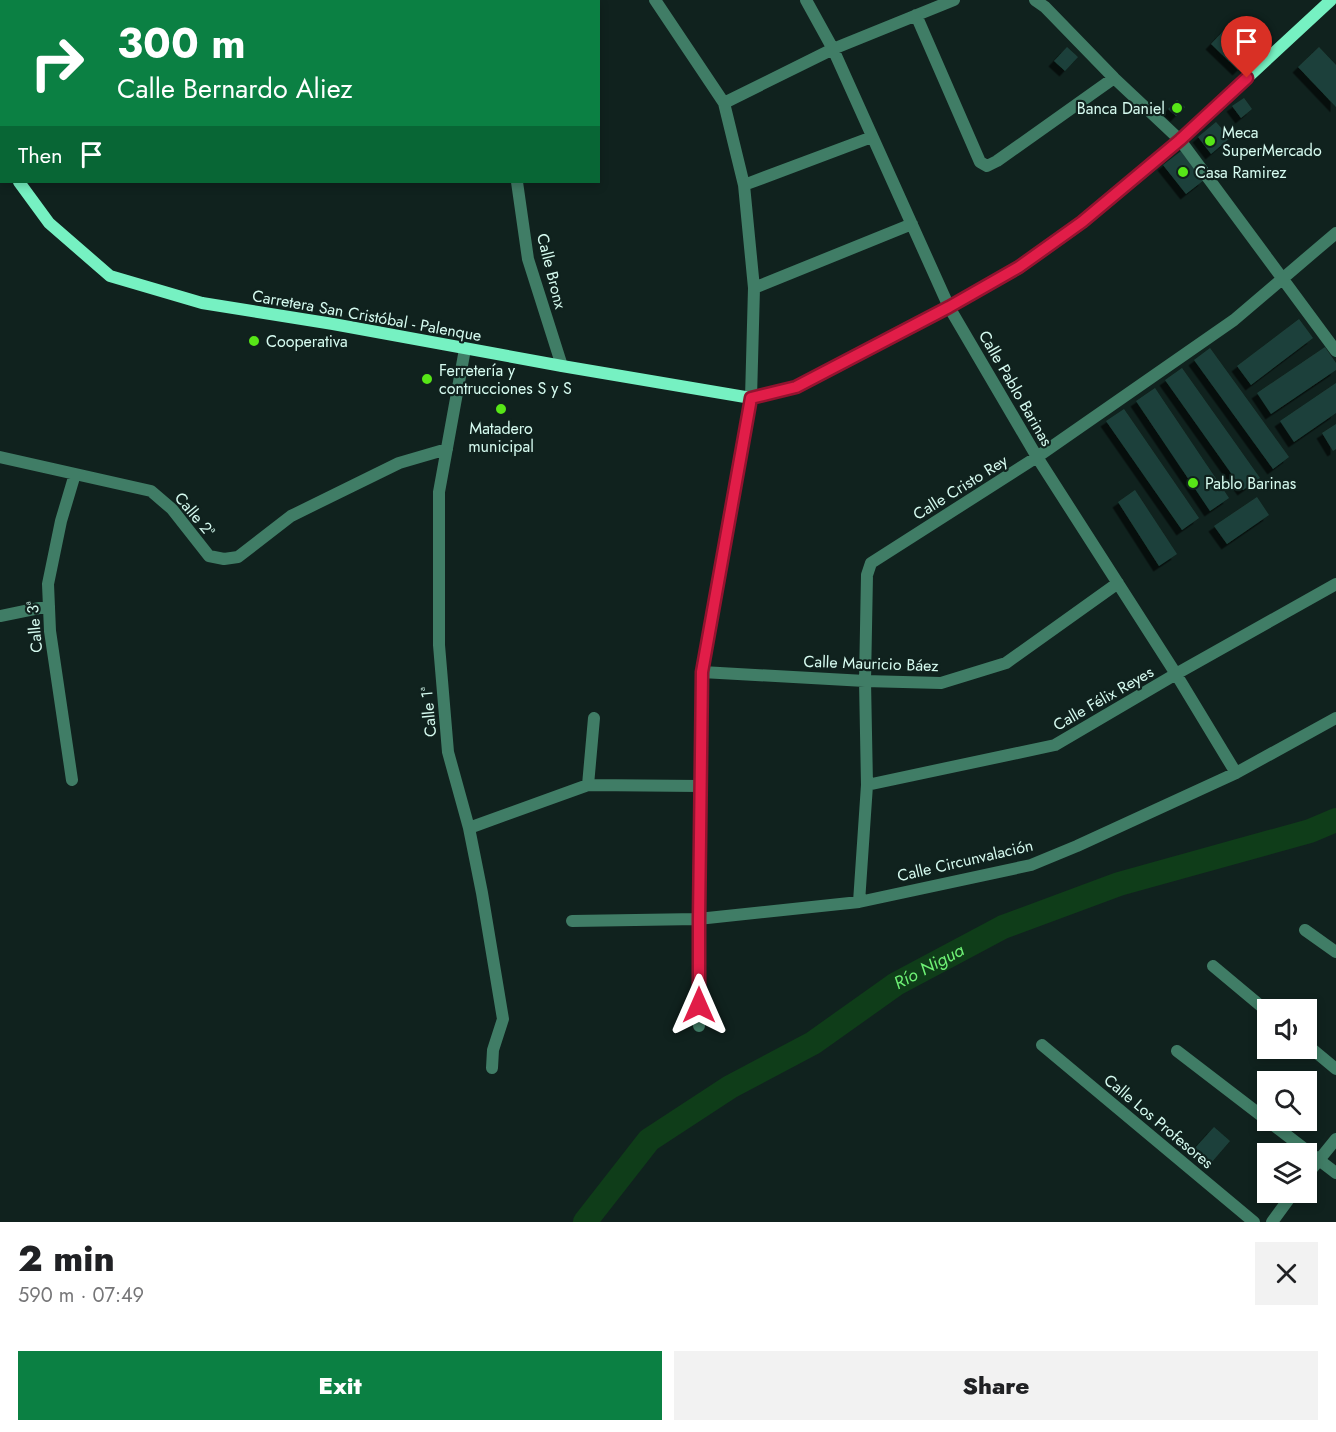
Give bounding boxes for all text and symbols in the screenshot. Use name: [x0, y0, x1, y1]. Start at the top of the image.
text: 300 m: [117, 13, 246, 74]
pin: [1221, 16, 1272, 78]
icon: right: [18, 24, 96, 102]
icon: arrive: [1230, 25, 1263, 58]
text: Calle Bernardo Aliez: [117, 69, 353, 108]
place label: Banca Daniel: [1077, 97, 1165, 120]
marker: Banca Daniel: [1170, 101, 1184, 115]
place label: Meca SuperMercado: [1222, 121, 1322, 162]
marker: Meca SuperMercado: [1203, 134, 1217, 148]
icon: arrive: [75, 138, 108, 171]
text: Then: [18, 139, 63, 171]
place label: Casa Ramirez: [1195, 161, 1287, 184]
marker: Casa Ramirez: [1176, 165, 1190, 179]
street label: Calle Bronx: [531, 231, 572, 312]
street label: Carretera San Cristóbal - Palenque: [250, 284, 483, 347]
street label: Calle Pablo Barinas: [973, 326, 1058, 450]
place label: Cooperativa: [266, 330, 348, 353]
marker: Cooperativa: [247, 334, 261, 348]
place label: Ferretería y contrucciones S y S: [439, 359, 572, 400]
marker: Ferretería y contrucciones S y S: [420, 372, 434, 386]
marker: Matadero municipal: [494, 402, 508, 416]
place label: Matadero municipal: [468, 417, 534, 458]
street label: Calle Cristo Rey: [909, 449, 1013, 526]
place label: Pablo Barinas: [1205, 472, 1296, 495]
marker: Pablo Barinas: [1186, 476, 1200, 490]
street label: Calle 2ª: [169, 487, 220, 542]
street label: Calle 3ª: [21, 600, 48, 654]
street label: Calle Mauricio Báez: [803, 650, 940, 677]
street label: Calle Félix Reyes: [1049, 660, 1158, 737]
street label: Calle 1ª: [415, 686, 442, 738]
street label: Calle Circunvalación: [895, 834, 1035, 887]
water label: Río Nigua: [889, 937, 969, 996]
position arrow: [667, 973, 731, 1037]
map controls: [1257, 999, 1317, 1203]
button: sound: [1257, 999, 1317, 1059]
street label: Calle Los Profesores: [1099, 1069, 1218, 1174]
button: search: [1257, 1071, 1317, 1131]
button: layers: [1257, 1143, 1317, 1203]
text: 2 min: [18, 1232, 115, 1284]
button: close: [1255, 1242, 1318, 1305]
text: 590 m · 07:49: [18, 1281, 144, 1310]
button: Exit: [18, 1351, 662, 1420]
button: Share: [674, 1351, 1318, 1420]

